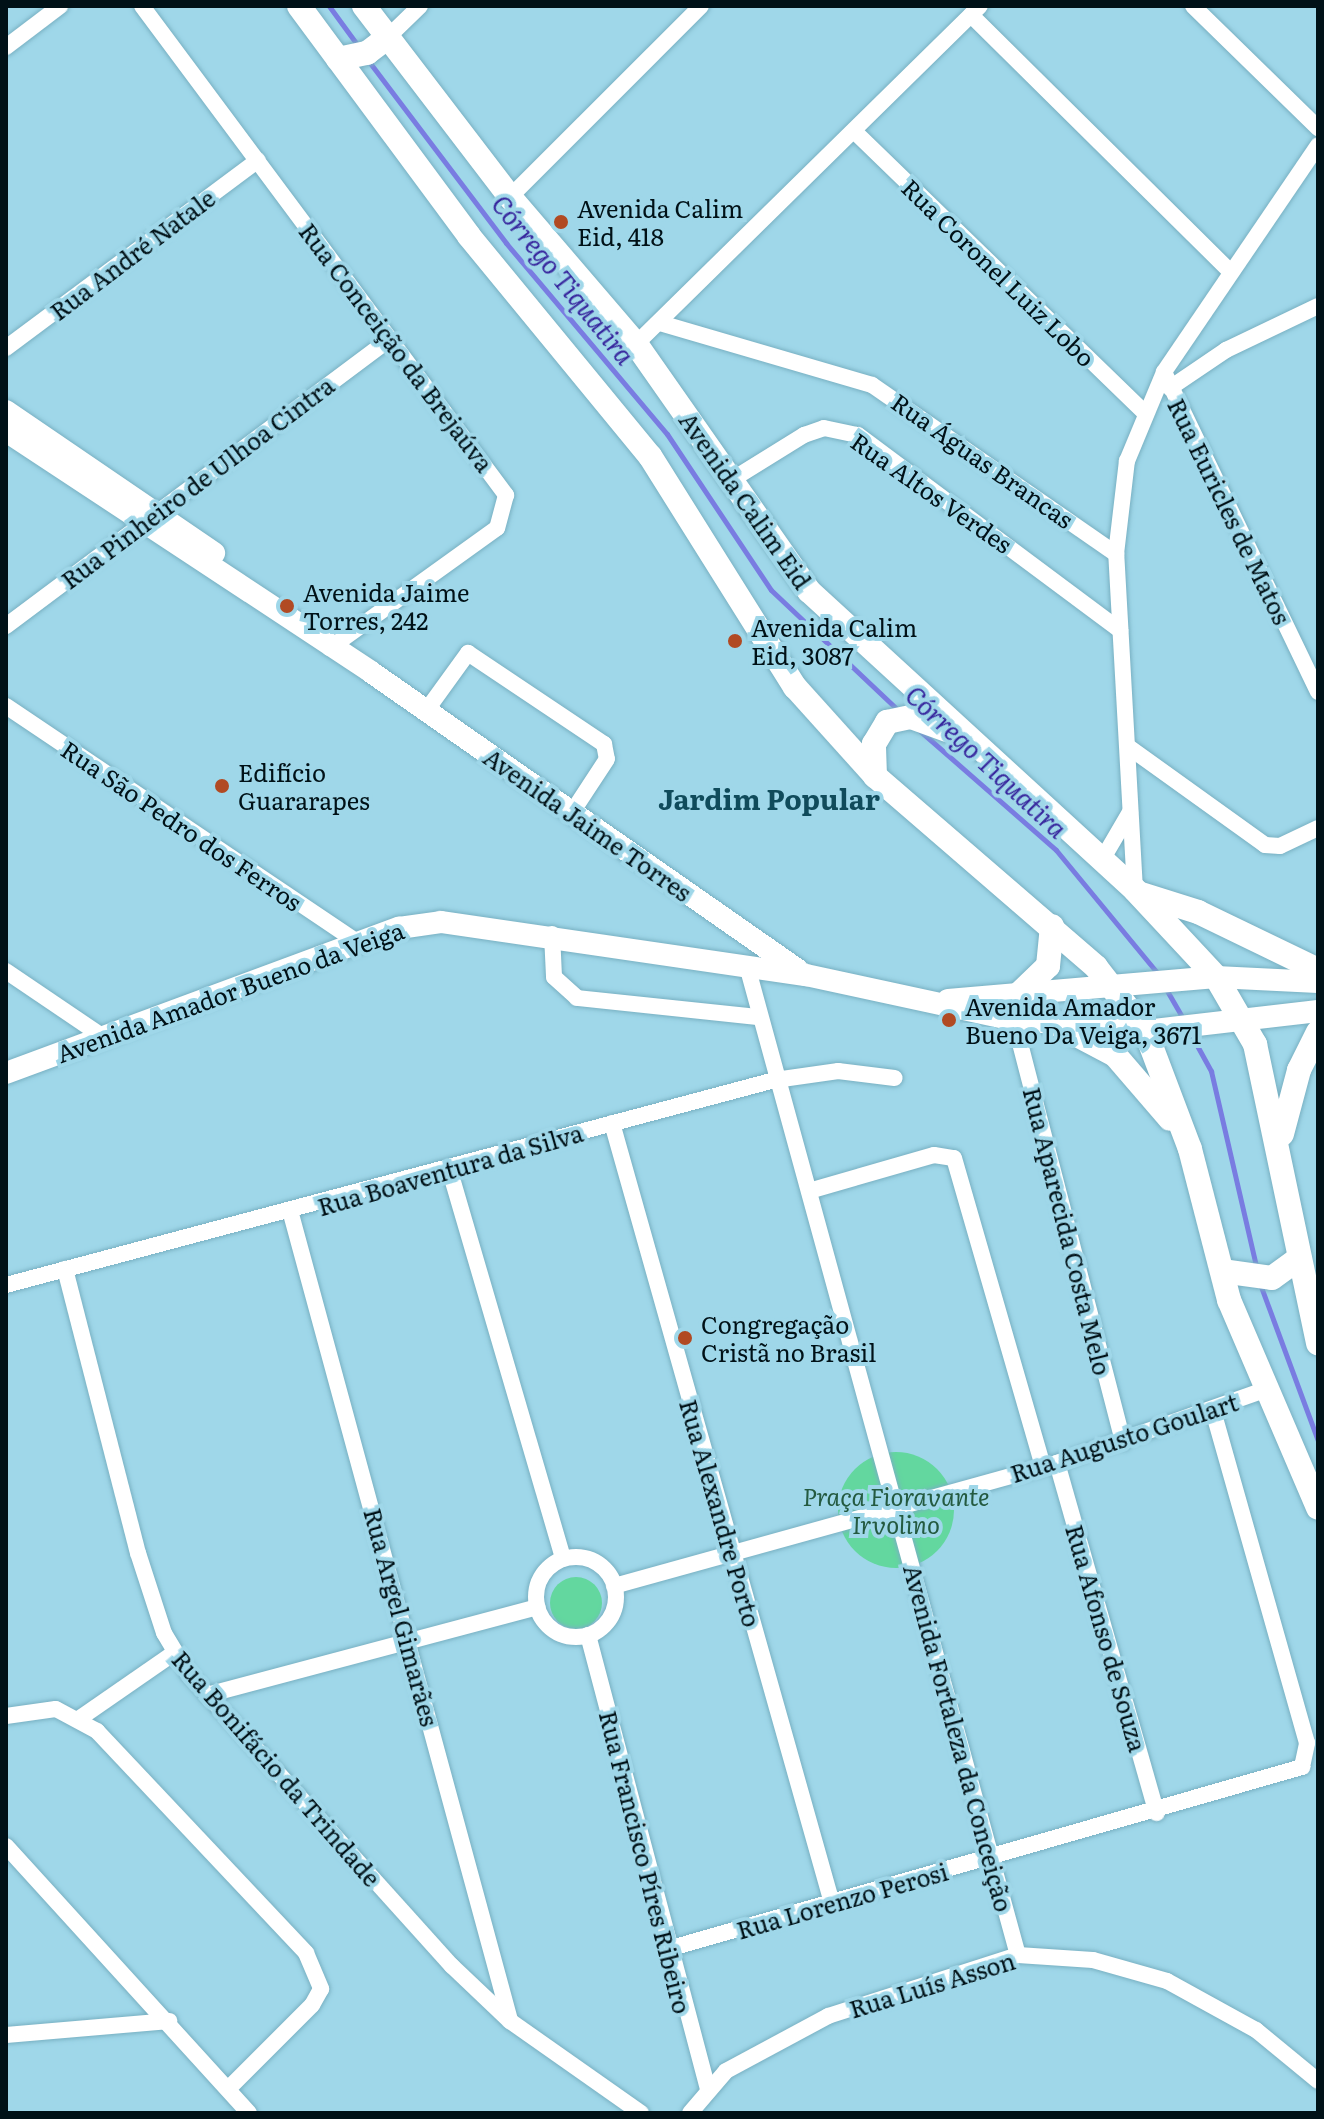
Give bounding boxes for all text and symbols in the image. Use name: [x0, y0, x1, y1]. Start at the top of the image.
street label: Rua Coronel Luiz Lobo: [896, 172, 1102, 372]
street label: Rua André Natale: [44, 183, 220, 325]
water label: Córrego Tiquatira: [486, 188, 642, 370]
place label: Avenida Calim Eid, 418: [577, 194, 743, 250]
marker: Avenida Calim Eid, 418: [552, 213, 570, 231]
street label: Rua Conceição da Brejaúva: [294, 217, 500, 477]
street label: Rua Pinheiro de Ulhoa Cintra: [55, 370, 339, 594]
street label: Rua Águas Brancas: [887, 387, 1079, 533]
street label: Rua Euricles de Matos: [1163, 393, 1297, 629]
street label: Avenida Calim Eid: [674, 406, 818, 594]
street label: Rua Altos Verdes: [846, 426, 1018, 558]
place label: Avenida Jaime Torres, 242: [303, 578, 470, 634]
marker: Avenida Jaime Torres, 242: [278, 597, 296, 615]
place label: Avenida Calim Eid, 3087: [751, 613, 917, 669]
marker: Avenida Calim Eid, 3087: [726, 632, 744, 650]
water label: Córrego Tiquatira: [900, 678, 1074, 844]
street label: Rua São Pedro dos Ferros: [57, 734, 307, 916]
street label: Avenida Jaime Torres: [479, 741, 697, 907]
place label: Edifício Guararapes: [238, 758, 370, 814]
marker: Edifício Guararapes: [213, 777, 231, 795]
district label: Jardim Popular: [658, 781, 880, 815]
street label: Avenida Amador Bueno da Veiga: [52, 915, 408, 1067]
place label: Avenida Amador Bueno Da Veiga, 3671: [965, 992, 1201, 1048]
marker: Avenida Amador Bueno Da Veiga, 3671: [940, 1011, 958, 1029]
street label: Rua Aparecida Costa Melo: [1018, 1084, 1118, 1378]
street label: Rua Boaventura da Silva: [314, 1117, 586, 1221]
place label: Congregação Cristã no Brasil: [701, 1310, 876, 1366]
marker: Congregação Cristã no Brasil: [676, 1329, 694, 1347]
street label: Rua Augusto Goulart: [1006, 1387, 1242, 1487]
street label: Rua Alexandre Porto: [675, 1396, 767, 1630]
park label: Praça Fioravante Irvolino: [803, 1482, 989, 1538]
street label: Rua Argel Gimarães: [359, 1505, 445, 1729]
street label: Rua Afonso de Souza: [1061, 1521, 1153, 1755]
street label: Avenida Fortaleza da Conceição: [899, 1561, 1019, 1915]
street label: Rua Bonifácio da Trindade: [167, 1644, 387, 1892]
street label: Rua Francisco Píres Ribeiro: [594, 1707, 698, 2017]
street label: Rua Lorenzo Perosi: [733, 1856, 951, 1944]
street label: Rua Luís Asson: [846, 1945, 1018, 2023]

